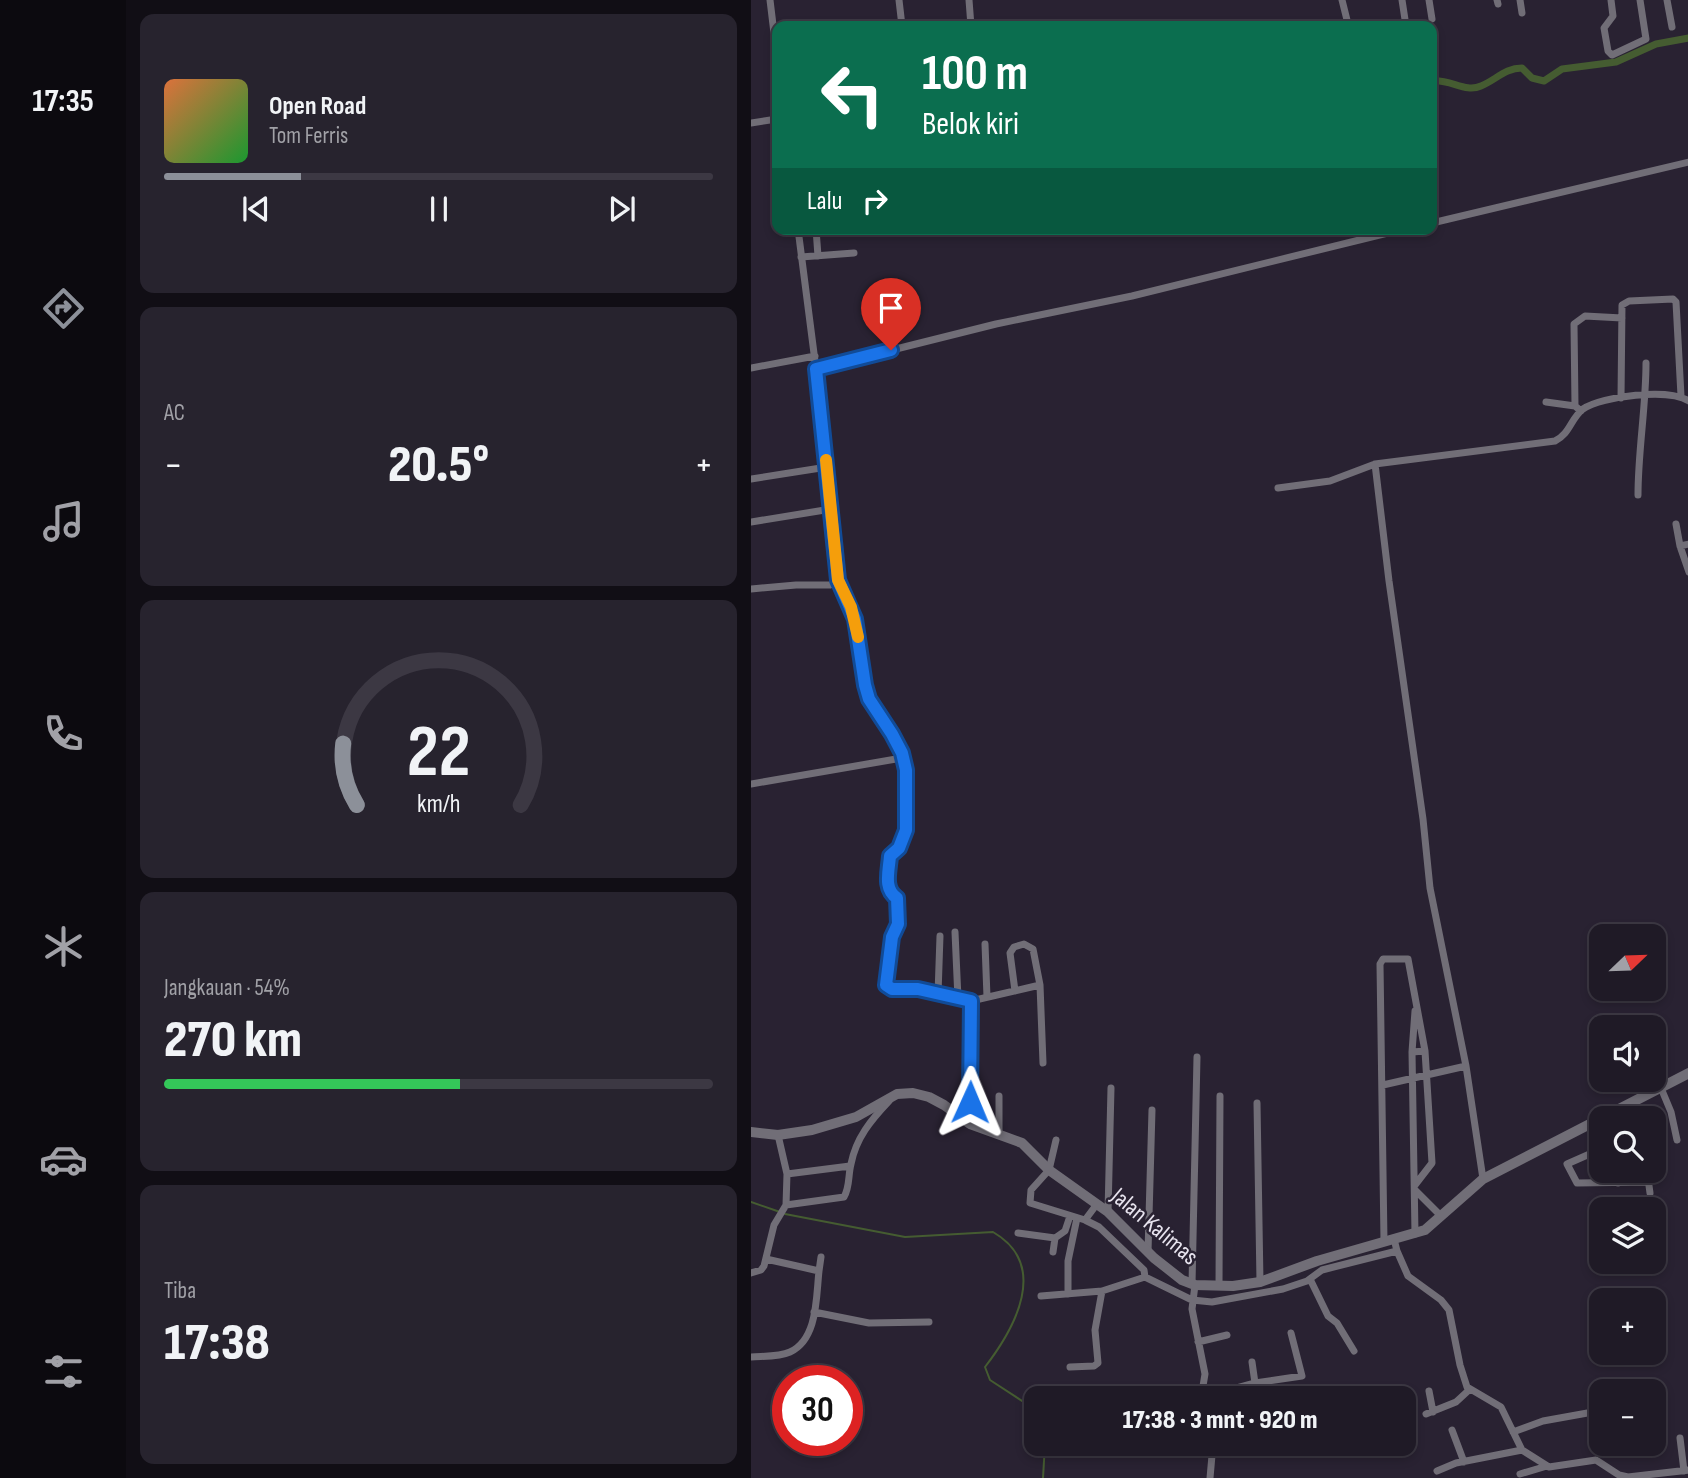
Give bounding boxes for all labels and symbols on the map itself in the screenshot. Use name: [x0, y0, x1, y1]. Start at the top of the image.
pin: [861, 278, 921, 350]
north arrow: [1589, 924, 1666, 1001]
position arrow: [933, 1065, 1007, 1139]
street label: Jalan Kalimas: [1105, 1181, 1204, 1271]
speed limit sign: 30: [772, 1365, 863, 1456]

